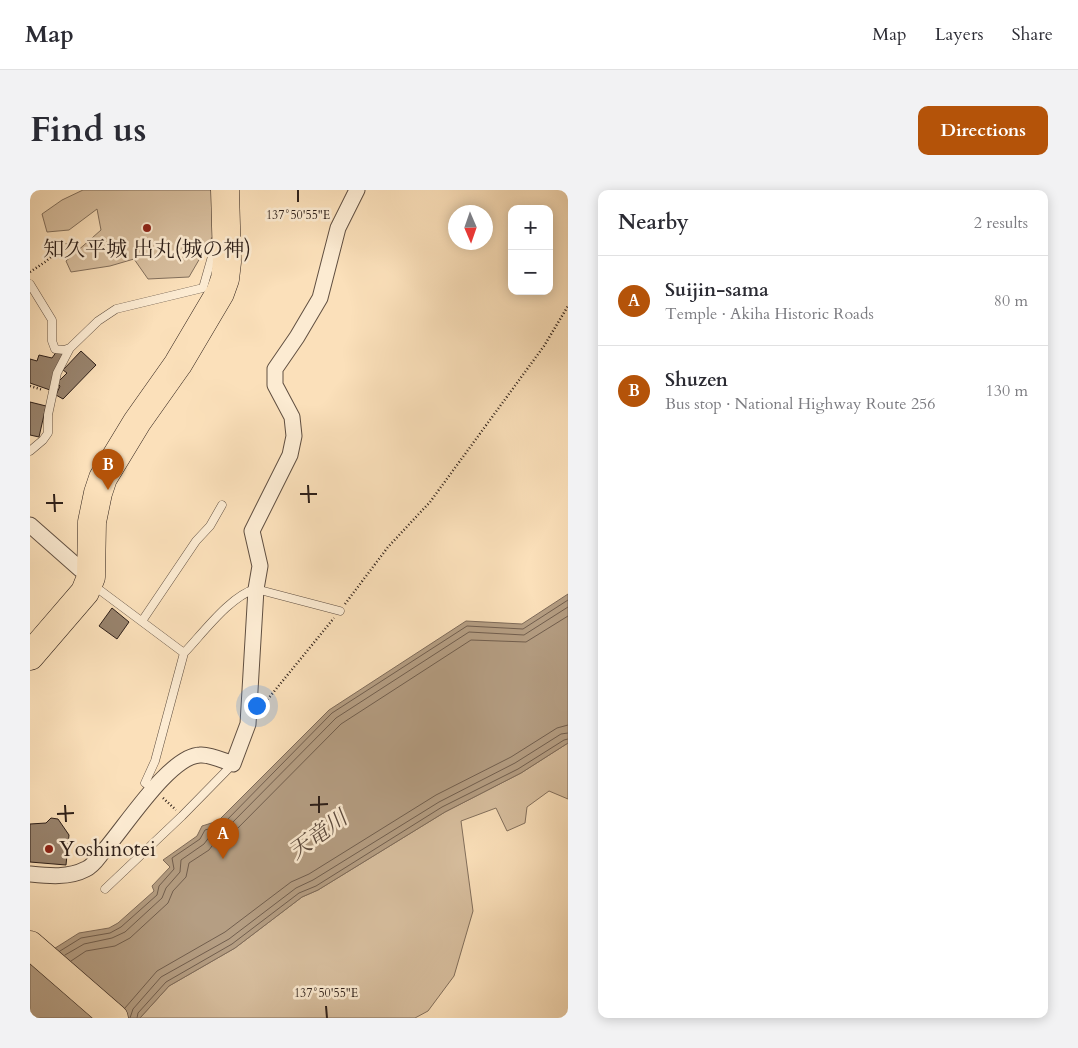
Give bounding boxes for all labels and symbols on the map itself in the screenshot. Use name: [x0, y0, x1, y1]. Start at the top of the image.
north arrow: [448, 205, 493, 250]
text: 137°50'55"E: [266, 207, 330, 223]
marker: 知久平城 出丸(城の神): [141, 222, 153, 234]
place label: 知久平城 出丸(城の神): [43, 235, 251, 264]
pin: B: [92, 449, 124, 490]
your location: [244, 693, 270, 719]
water label: 天竜川: [282, 802, 355, 867]
pin: A: [207, 818, 239, 859]
place label: Yoshinotei: [59, 835, 156, 864]
marker: Yoshinotei: [43, 843, 55, 855]
text: 137°50'55"E: [294, 985, 358, 1001]

